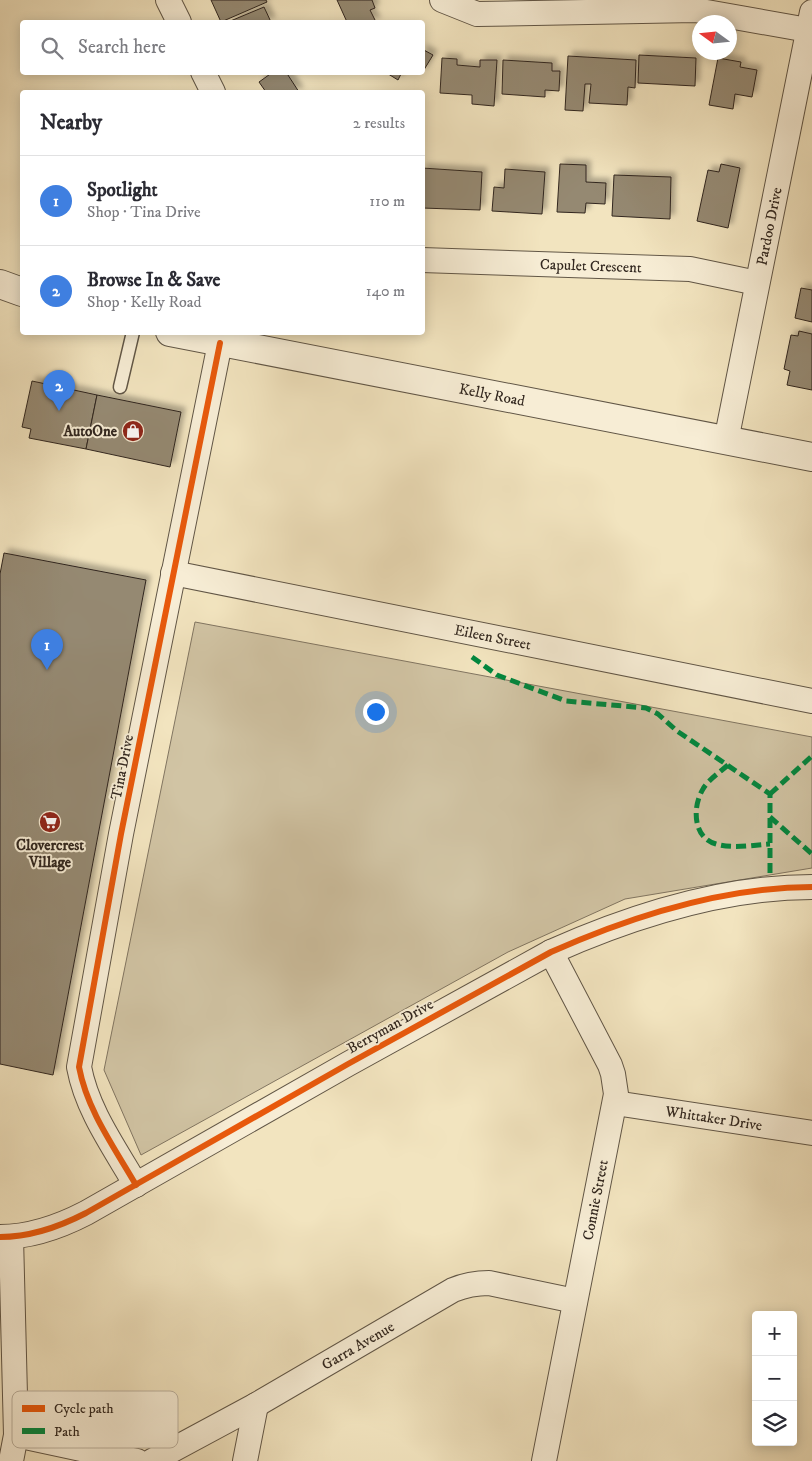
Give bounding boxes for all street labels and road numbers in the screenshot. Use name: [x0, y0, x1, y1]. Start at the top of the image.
street label: Pardoo Drive: [752, 186, 787, 267]
street label: Capulet Crescent: [540, 255, 642, 277]
street label: Kelly Road: [457, 379, 527, 411]
street label: Eileen Street: [452, 621, 533, 655]
street label: Tina Drive: [107, 733, 138, 801]
street label: Berryman Drive: [344, 995, 437, 1058]
street label: Whittaker Drive: [663, 1102, 763, 1135]
street label: Connie Street: [579, 1158, 613, 1242]
street label: Garra Avenue: [318, 1317, 398, 1375]

